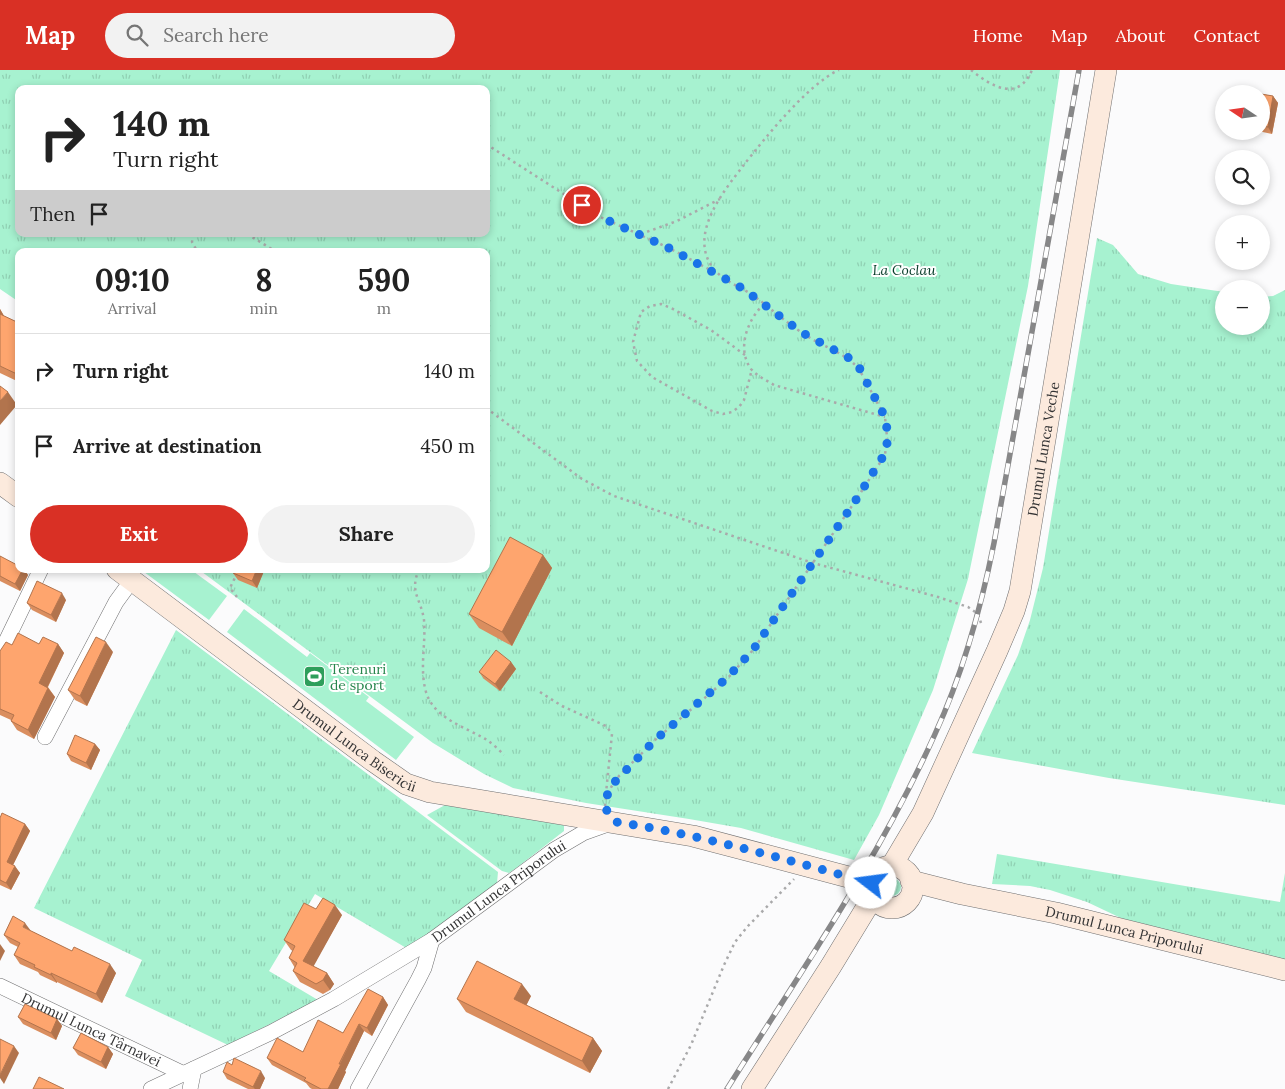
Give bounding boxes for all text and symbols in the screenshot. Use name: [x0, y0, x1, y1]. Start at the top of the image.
search box: [105, 13, 455, 58]
text: Map: [25, 20, 75, 51]
icon: search: [123, 21, 151, 49]
text: Search here: [163, 23, 269, 47]
text: Home: [973, 24, 1023, 47]
text: Map: [1051, 24, 1087, 47]
text: About: [1115, 24, 1165, 47]
text: Contact: [1193, 24, 1260, 47]
north arrow: [1215, 85, 1270, 140]
map controls: [1215, 85, 1270, 335]
text: 140 m: [113, 101, 210, 146]
icon: right: [30, 105, 95, 170]
text: Turn right: [113, 145, 218, 173]
button: search: [1215, 150, 1270, 205]
pin: [561, 184, 603, 226]
icon: arrive: [568, 191, 596, 219]
icon: arrive: [85, 200, 113, 228]
text: Then: [30, 202, 75, 226]
button: +: [1215, 215, 1270, 270]
text: 09:10: [95, 261, 170, 299]
text: 8: [255, 261, 272, 299]
text: 590: [358, 261, 410, 299]
park label: La Coclau: [873, 261, 936, 279]
button: −: [1215, 280, 1270, 335]
text: Arrival: [108, 298, 157, 318]
text: min: [250, 298, 278, 318]
text: m: [377, 298, 391, 318]
icon: right: [30, 357, 58, 385]
text: Turn right: [73, 359, 169, 383]
text: 140 m: [424, 359, 475, 383]
street label: Drumul Lunca Veche: [1023, 380, 1063, 518]
icon: arrive: [30, 432, 58, 460]
text: Arrive at destination: [73, 434, 262, 458]
text: 450 m: [421, 434, 475, 458]
button: Exit: [30, 505, 248, 563]
button: Share: [258, 505, 475, 563]
place label: Terenuri de sport: [330, 660, 386, 694]
sports icon: Terenuri de sport: [302, 665, 326, 689]
street label: Drumul Lunca Bisericii: [289, 695, 418, 796]
street label: Drumul Lunca Priporului: [428, 836, 569, 946]
position arrow: [844, 856, 896, 908]
street label: Drumul Lunca Priporului: [1044, 902, 1205, 958]
street label: Drumul Lunca Târnavei: [18, 989, 164, 1071]

